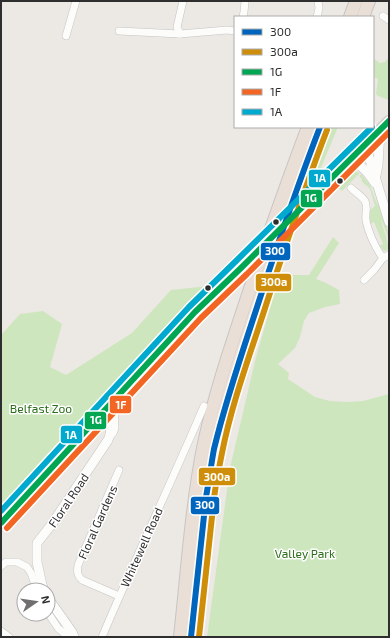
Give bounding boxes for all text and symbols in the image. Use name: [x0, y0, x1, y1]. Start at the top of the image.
legend: [234, 16, 374, 128]
text: 300: [270, 24, 291, 38]
text: 300a: [270, 44, 298, 58]
text: 1G: [270, 64, 282, 78]
text: 1F: [270, 84, 282, 98]
text: 1A: [270, 104, 283, 118]
line badge: 1A: [308, 169, 331, 188]
text: 1A: [314, 171, 327, 184]
unlabelled marker: [335, 176, 345, 186]
line badge: 1G: [300, 189, 323, 208]
text: 1G: [305, 191, 317, 204]
unlabelled marker: [271, 217, 281, 227]
line badge: 300: [260, 242, 291, 261]
text: 300: [265, 244, 285, 257]
line badge: 300a: [255, 273, 292, 292]
text: 300a: [261, 275, 287, 288]
unlabelled marker: [203, 283, 213, 293]
line badge: 1F: [109, 395, 132, 414]
text: 1F: [116, 398, 126, 411]
park label: Belfast Zoo: [10, 401, 72, 415]
line badge: 1G: [84, 411, 107, 430]
text: 1G: [90, 413, 102, 426]
line badge: 1A: [60, 425, 83, 444]
text: 1A: [65, 428, 78, 441]
line badge: 300a: [198, 467, 236, 486]
street label: Floral Road: [45, 470, 91, 530]
text: 300a: [204, 470, 230, 483]
street label: Floral Gardens: [74, 483, 120, 561]
line badge: 300: [190, 496, 220, 515]
text: 300: [195, 498, 215, 511]
street label: Whitewell Road: [117, 505, 165, 589]
park label: Valley Park: [275, 546, 335, 560]
north arrow: [16, 582, 56, 622]
text: N: [39, 594, 53, 605]

